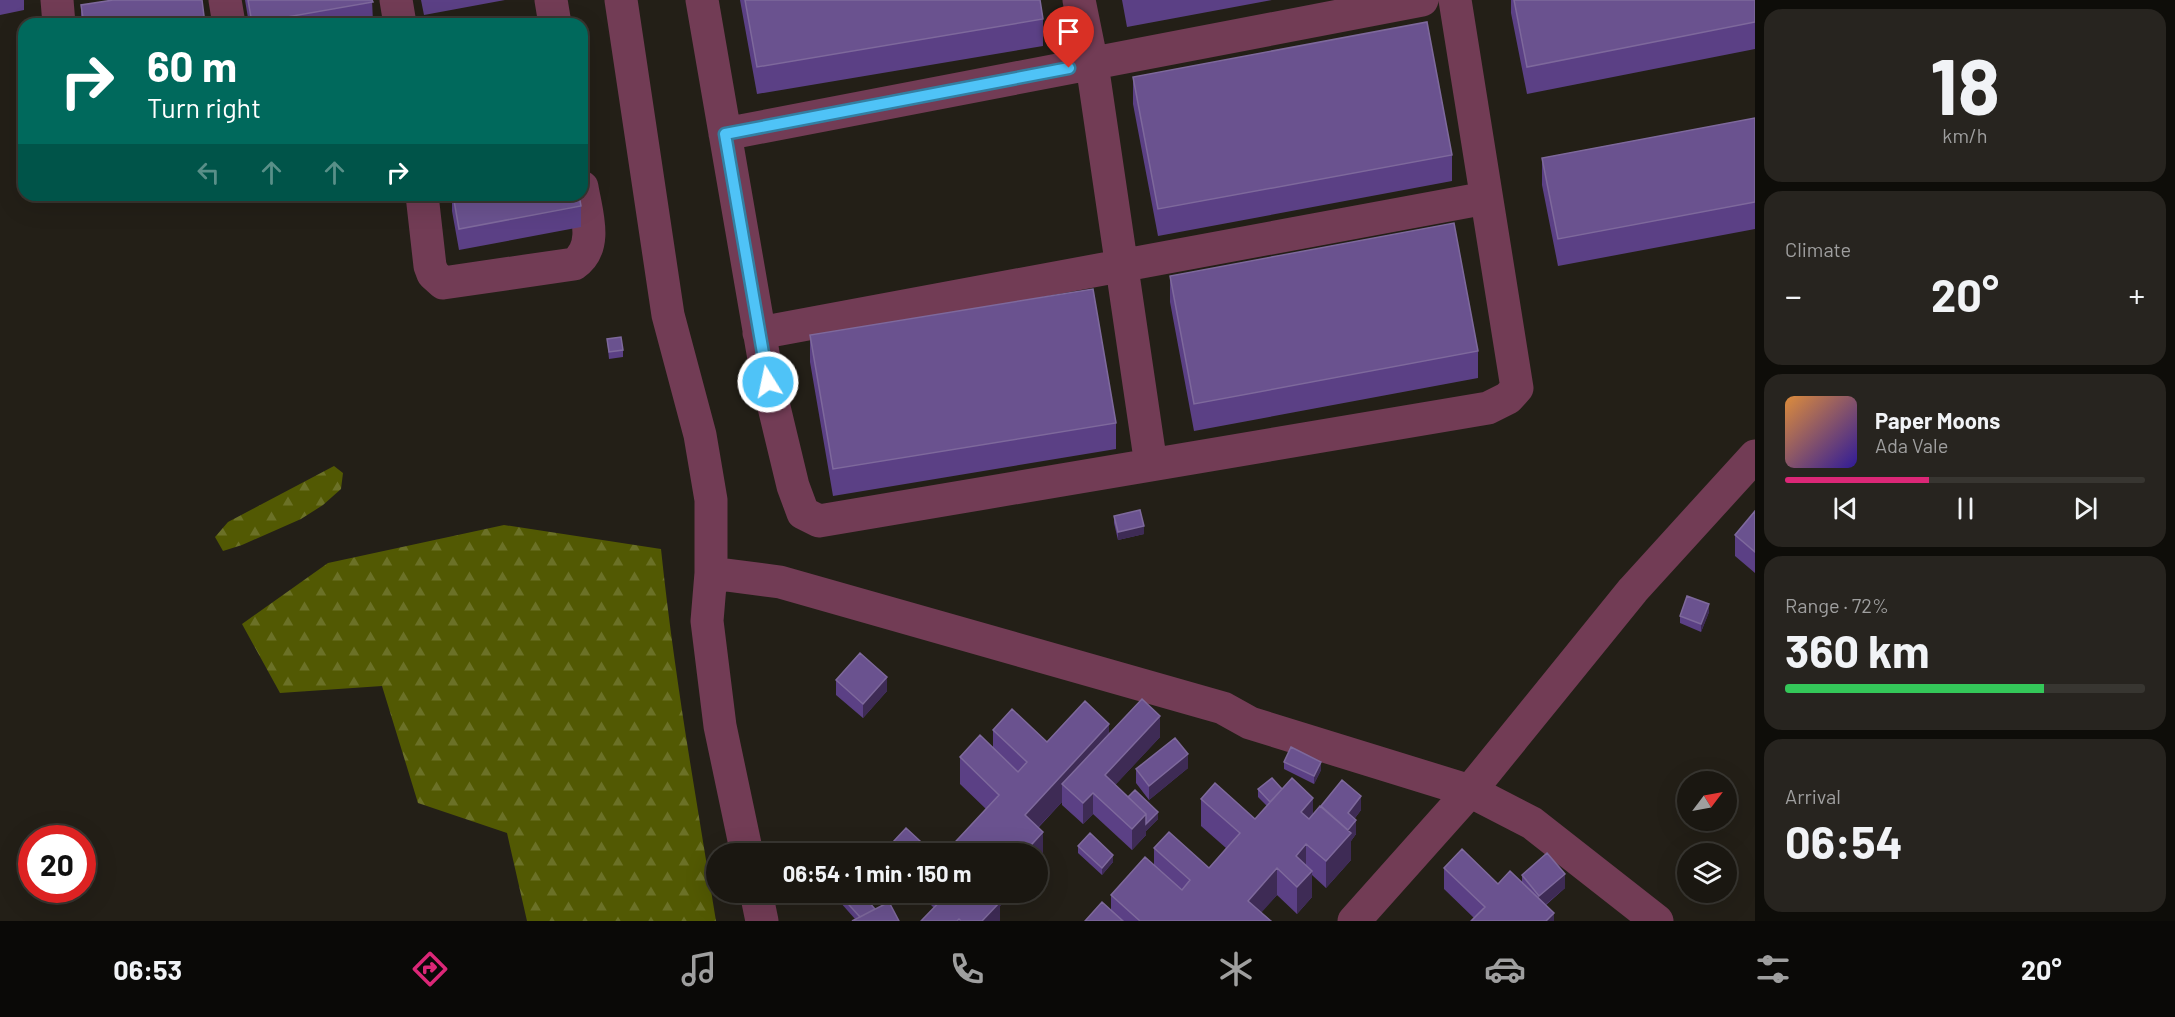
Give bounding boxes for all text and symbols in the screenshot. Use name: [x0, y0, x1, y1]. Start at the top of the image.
pin: [1043, 6, 1094, 68]
icon: arrive: [1052, 15, 1085, 48]
text: 18: [1930, 37, 2000, 131]
text: 60 m: [147, 40, 237, 90]
icon: right: [48, 42, 126, 120]
text: Turn right: [147, 91, 261, 123]
text: km/h: [1942, 123, 1988, 147]
icon: left: [192, 156, 225, 189]
icon: ahead: [255, 156, 288, 189]
icon: ahead: [318, 156, 351, 189]
icon: right: [381, 156, 414, 189]
text: Climate: [1785, 237, 1851, 261]
text: 20°: [1931, 267, 1999, 321]
text: −: [1785, 275, 1802, 315]
text: +: [2129, 275, 2145, 315]
position arrow: [736, 350, 800, 414]
text: Paper Moons: [1875, 407, 2000, 433]
text: Ada Vale: [1875, 433, 1948, 457]
icon: previous: [1829, 492, 1862, 525]
icon: pause: [1949, 492, 1982, 525]
icon: next: [2069, 492, 2102, 525]
text: Range · 72%: [1785, 593, 1889, 617]
text: 360 km: [1785, 623, 1930, 677]
north arrow: [1677, 771, 1737, 831]
map controls: [1677, 771, 1737, 903]
text: Arrival: [1785, 784, 1841, 808]
text: 06:54: [1785, 814, 1903, 868]
speed limit sign: 20: [18, 825, 96, 903]
button: layers: [1677, 843, 1737, 903]
text: 06:54 · 1 min · 150 m: [783, 860, 971, 886]
icon: directions: [409, 948, 451, 990]
icon: music: [678, 948, 720, 990]
icon: phone: [946, 948, 988, 990]
icon: climate: [1215, 948, 1257, 990]
icon: car: [1484, 948, 1526, 990]
icon: filters: [1752, 948, 1794, 990]
text: 06:53: [113, 953, 182, 985]
text: 20°: [2021, 953, 2062, 985]

